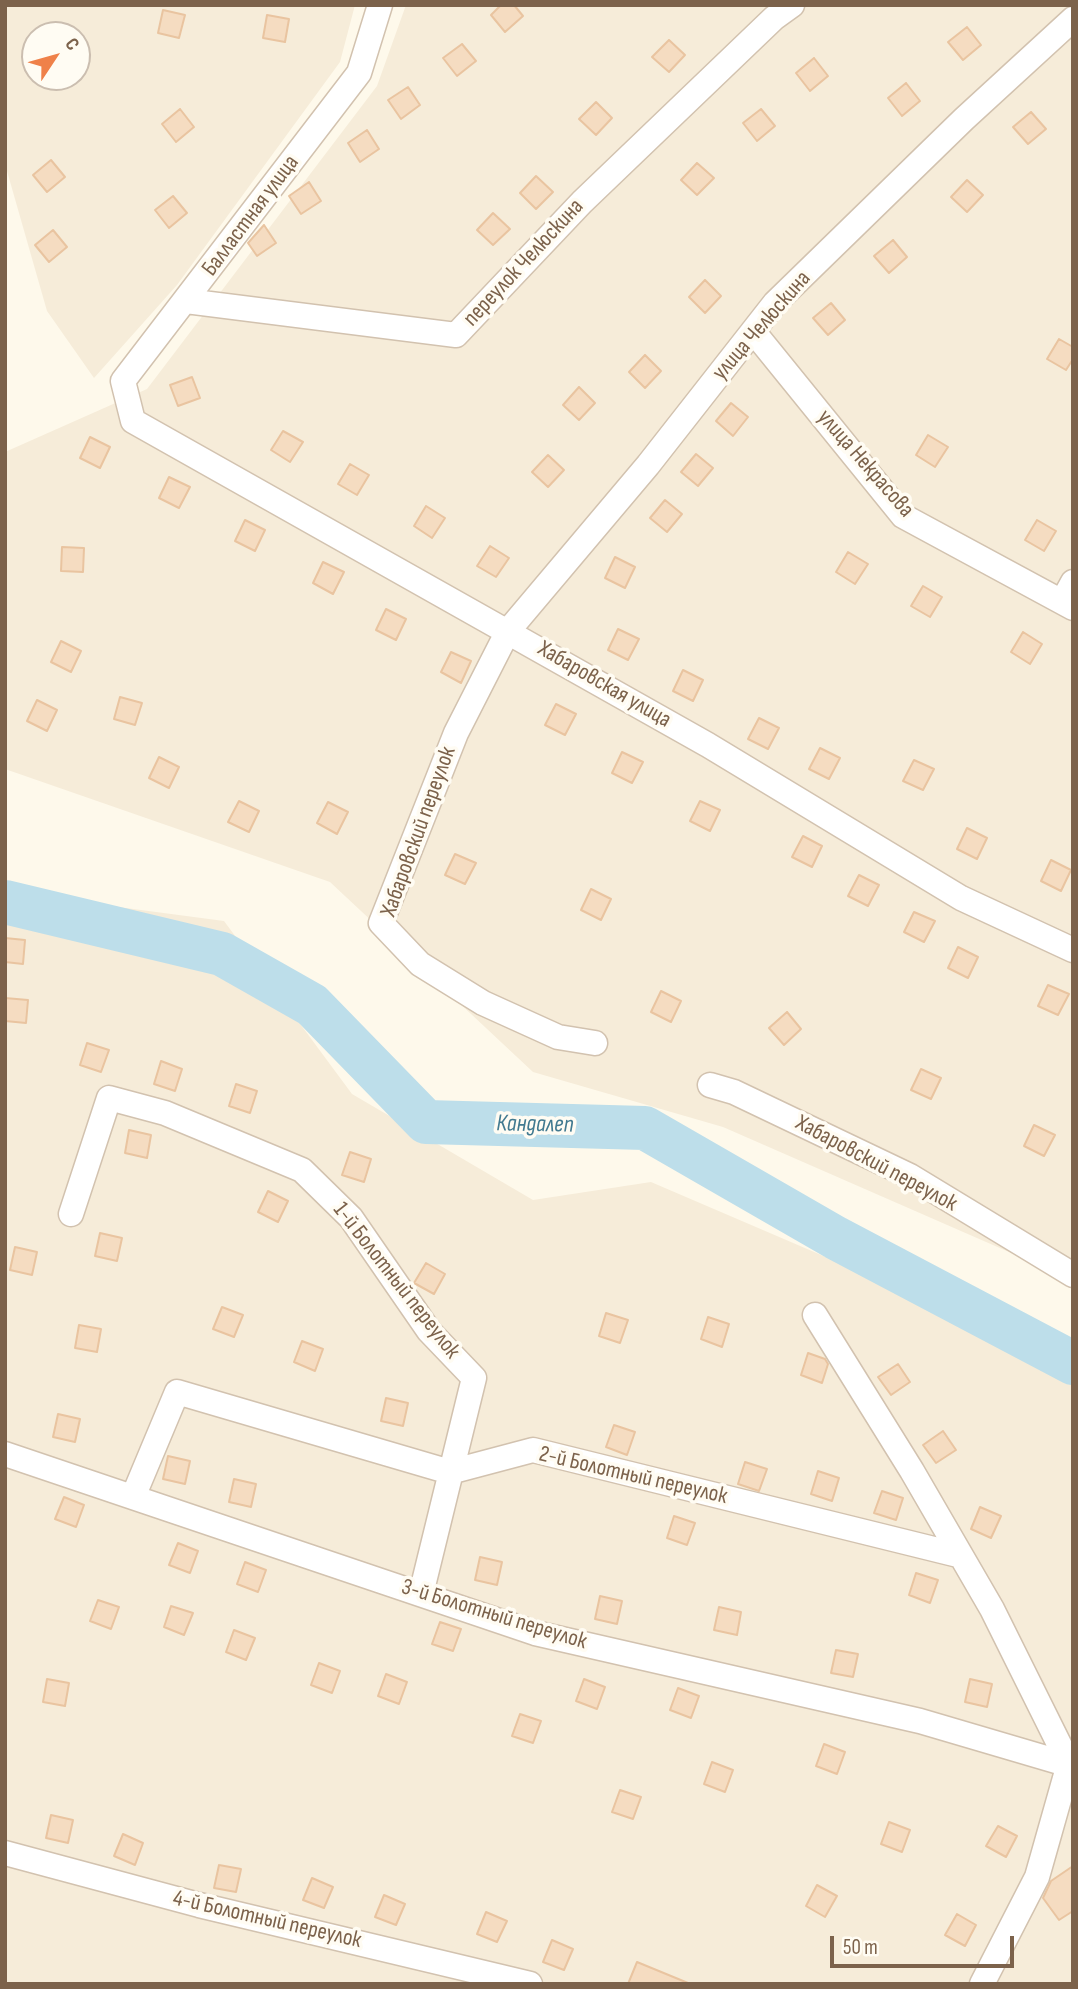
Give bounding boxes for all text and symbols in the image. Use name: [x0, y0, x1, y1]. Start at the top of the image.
north arrow: [21, 21, 91, 91]
text: С: [60, 34, 84, 55]
street label: Балластная улица: [197, 150, 305, 282]
street label: переулок Челюскина: [458, 194, 590, 332]
street label: улица Челюскина: [707, 266, 817, 386]
street label: улица Некрасова: [811, 405, 919, 523]
street label: Хабаровская улица: [532, 636, 676, 734]
street label: Хабаровский переулок: [375, 743, 463, 921]
water label: Кандалеп: [496, 1110, 574, 1140]
street label: Хабаровский переулок: [790, 1110, 962, 1218]
street label: 1-й Болотный переулок: [326, 1197, 466, 1365]
street label: 2-й Болотный переулок: [536, 1441, 730, 1511]
street label: 3-й Болотный переулок: [398, 1574, 590, 1656]
street label: 4-й Болотный переулок: [170, 1885, 364, 1955]
scale bar: [833, 1923, 1017, 1967]
text: 50 m: [843, 1935, 878, 1960]

